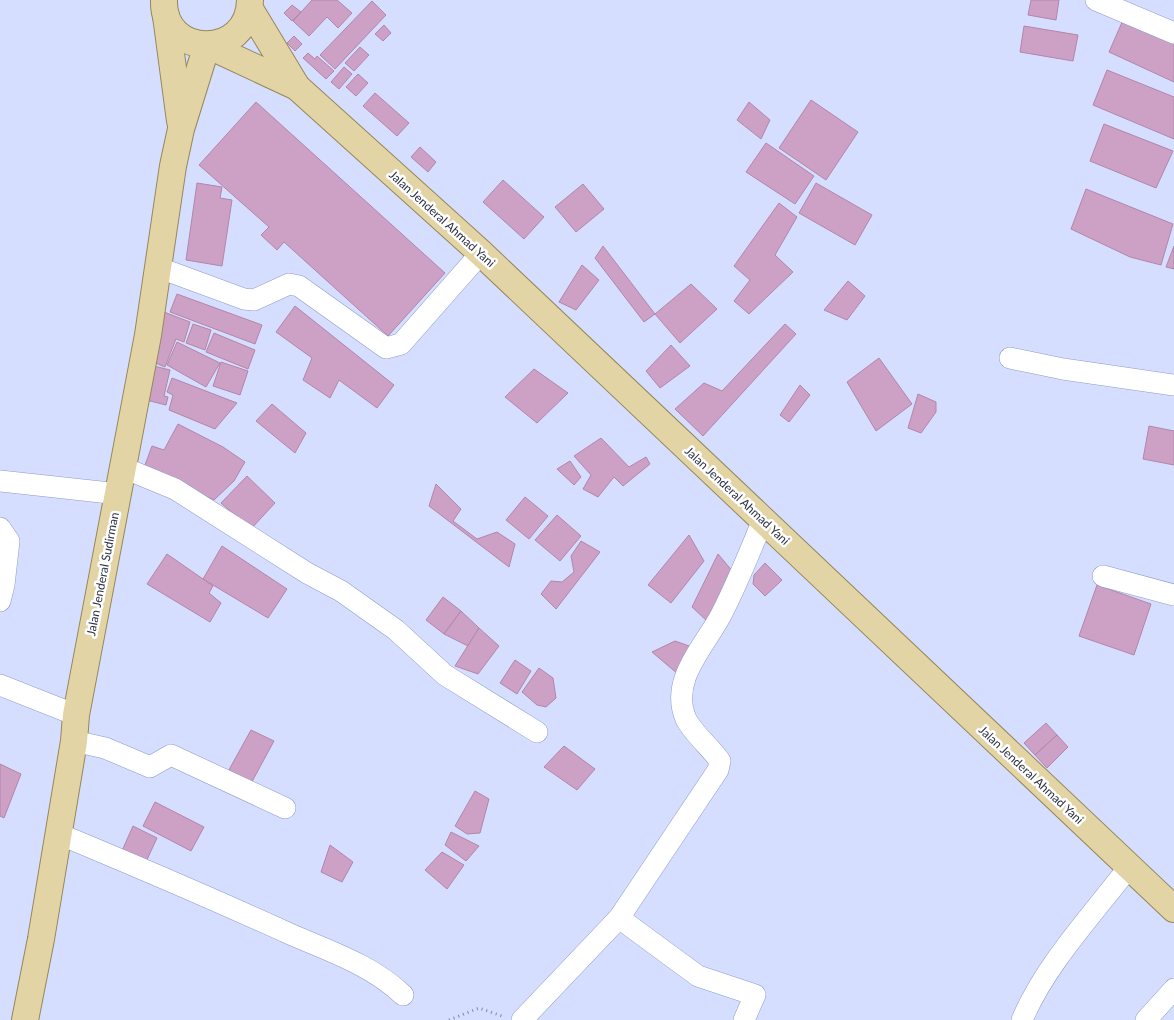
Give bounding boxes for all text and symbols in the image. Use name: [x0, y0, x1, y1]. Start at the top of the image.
street label: Jalan Jenderal Ahmad Yani: [386, 167, 498, 270]
street label: Jalan Jenderal Ahmad Yani: [682, 443, 793, 548]
street label: Jalan Jenderal Sudirman: [83, 511, 122, 637]
street label: Jalan Jenderal Ahmad Yani: [976, 722, 1087, 827]

